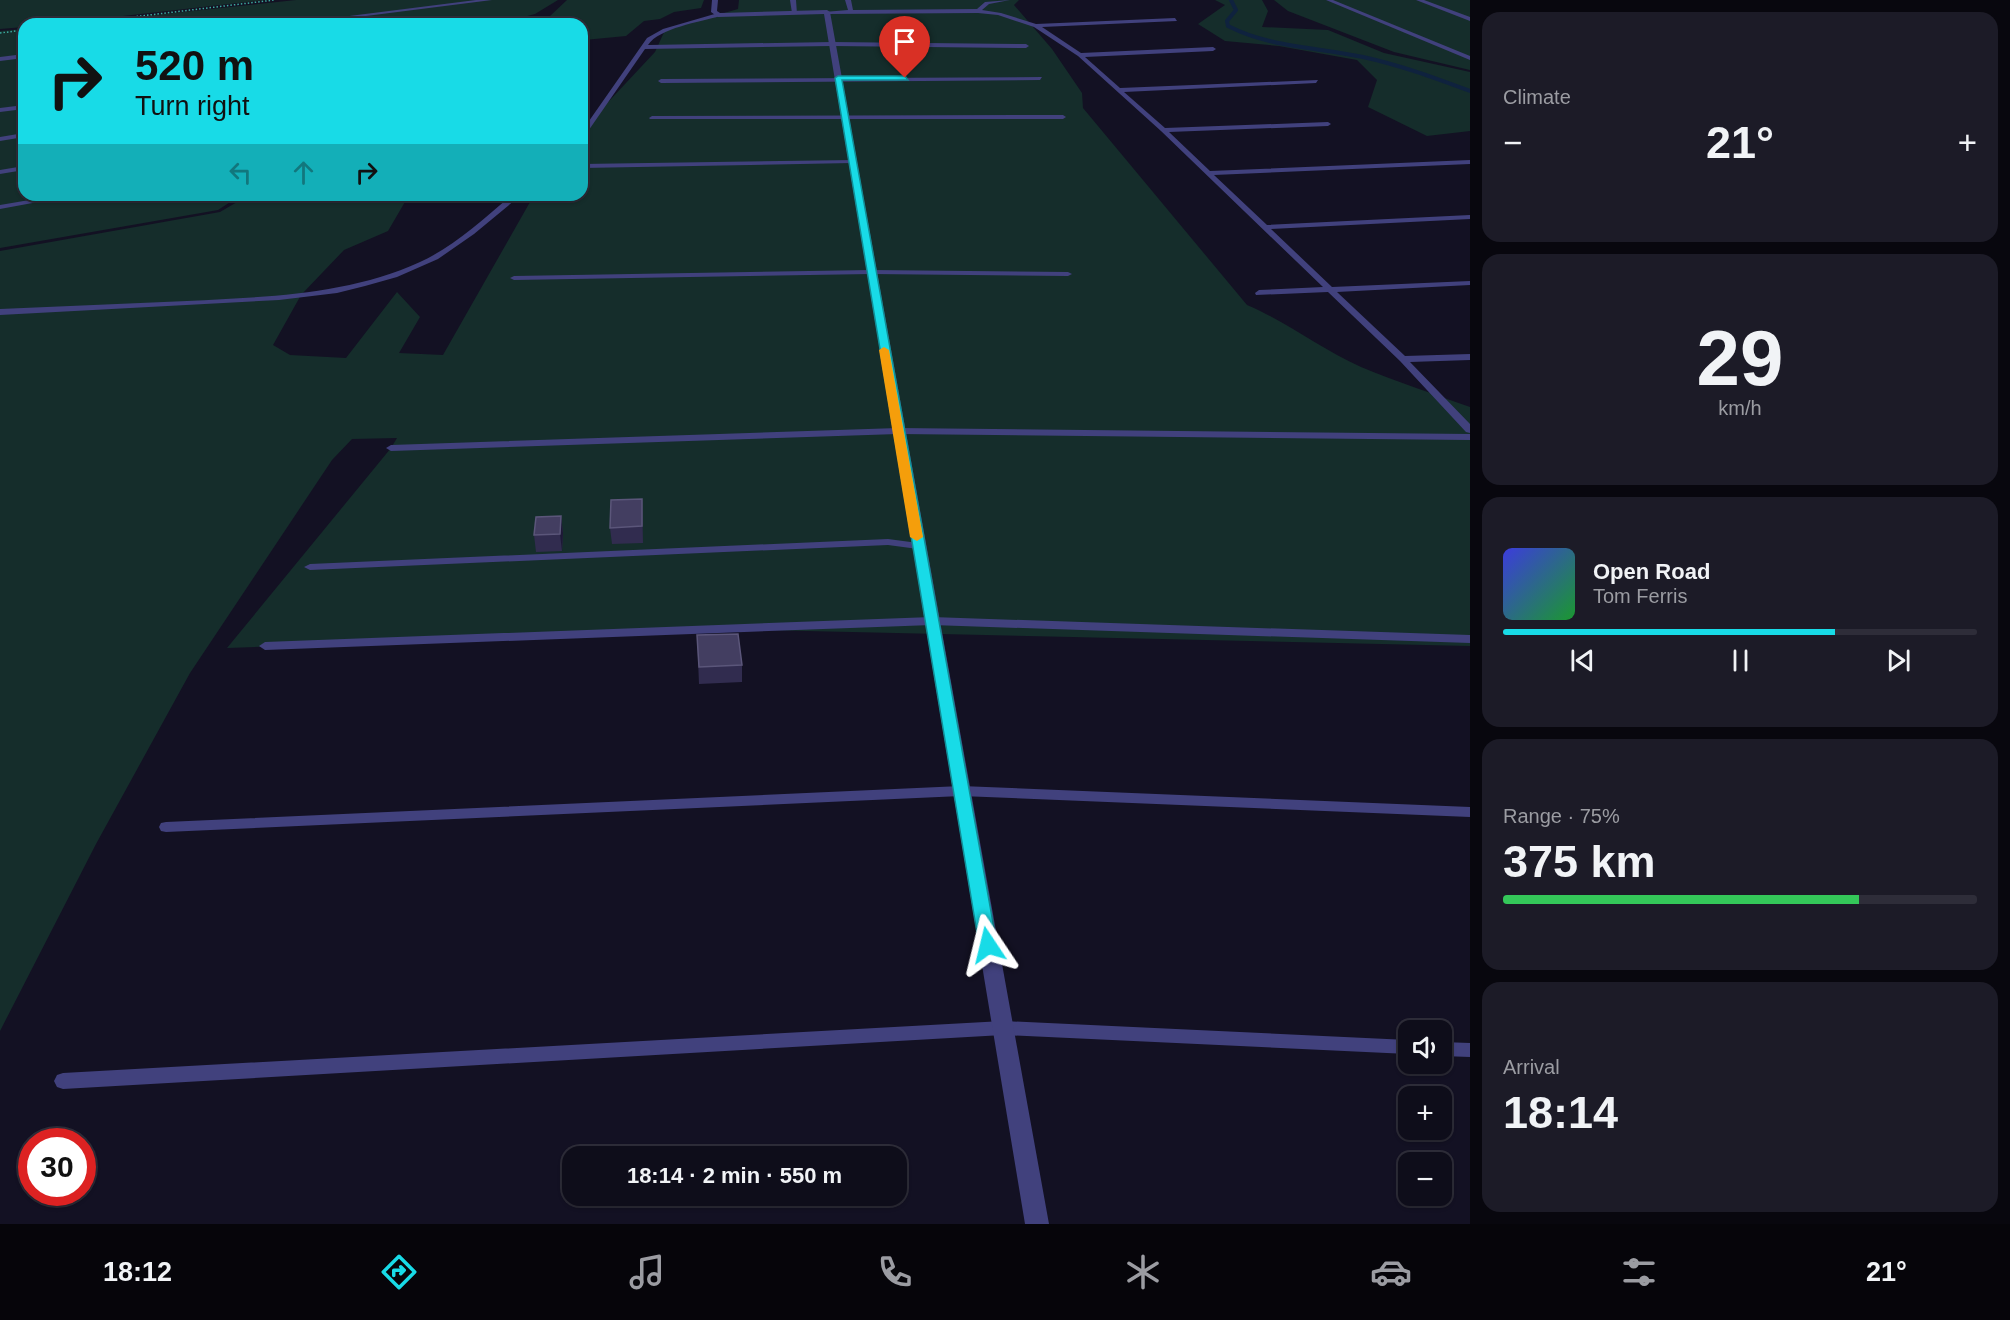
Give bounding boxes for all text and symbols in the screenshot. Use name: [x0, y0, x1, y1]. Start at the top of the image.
pin: [879, 16, 930, 78]
icon: arrive: [888, 25, 921, 58]
icon: right: [36, 42, 114, 120]
text: 520 m: [135, 42, 254, 89]
text: Climate: [1503, 86, 1571, 108]
text: Turn right: [135, 91, 250, 121]
text: 21°: [1706, 117, 1774, 168]
text: −: [1503, 124, 1522, 161]
text: +: [1958, 124, 1977, 161]
icon: left: [224, 156, 257, 189]
icon: ahead: [287, 156, 320, 189]
icon: right: [350, 156, 383, 189]
text: 29: [1697, 314, 1783, 402]
text: km/h: [1718, 397, 1762, 419]
text: Open Road: [1593, 559, 1710, 584]
text: Tom Ferris: [1593, 585, 1687, 607]
icon: previous: [1566, 644, 1599, 677]
icon: pause: [1724, 644, 1757, 677]
icon: next: [1882, 644, 1915, 677]
text: Range · 75%: [1503, 805, 1620, 827]
text: 375 km: [1503, 836, 1656, 887]
position arrow: [956, 913, 1020, 977]
map controls: [1398, 1020, 1452, 1206]
button: sound: [1398, 1020, 1452, 1074]
text: Arrival: [1503, 1056, 1560, 1078]
button: +: [1398, 1086, 1452, 1140]
text: 18:14: [1503, 1087, 1618, 1138]
speed limit sign: 30: [18, 1128, 96, 1206]
button: −: [1398, 1152, 1452, 1206]
text: 18:14 · 2 min · 550 m: [627, 1163, 842, 1188]
icon: directions: [378, 1251, 420, 1293]
icon: music: [626, 1251, 668, 1293]
icon: phone: [874, 1251, 916, 1293]
icon: climate: [1122, 1251, 1164, 1293]
icon: car: [1370, 1251, 1412, 1293]
icon: filters: [1618, 1251, 1660, 1293]
text: 18:12: [103, 1257, 172, 1287]
text: 21°: [1866, 1257, 1907, 1287]

